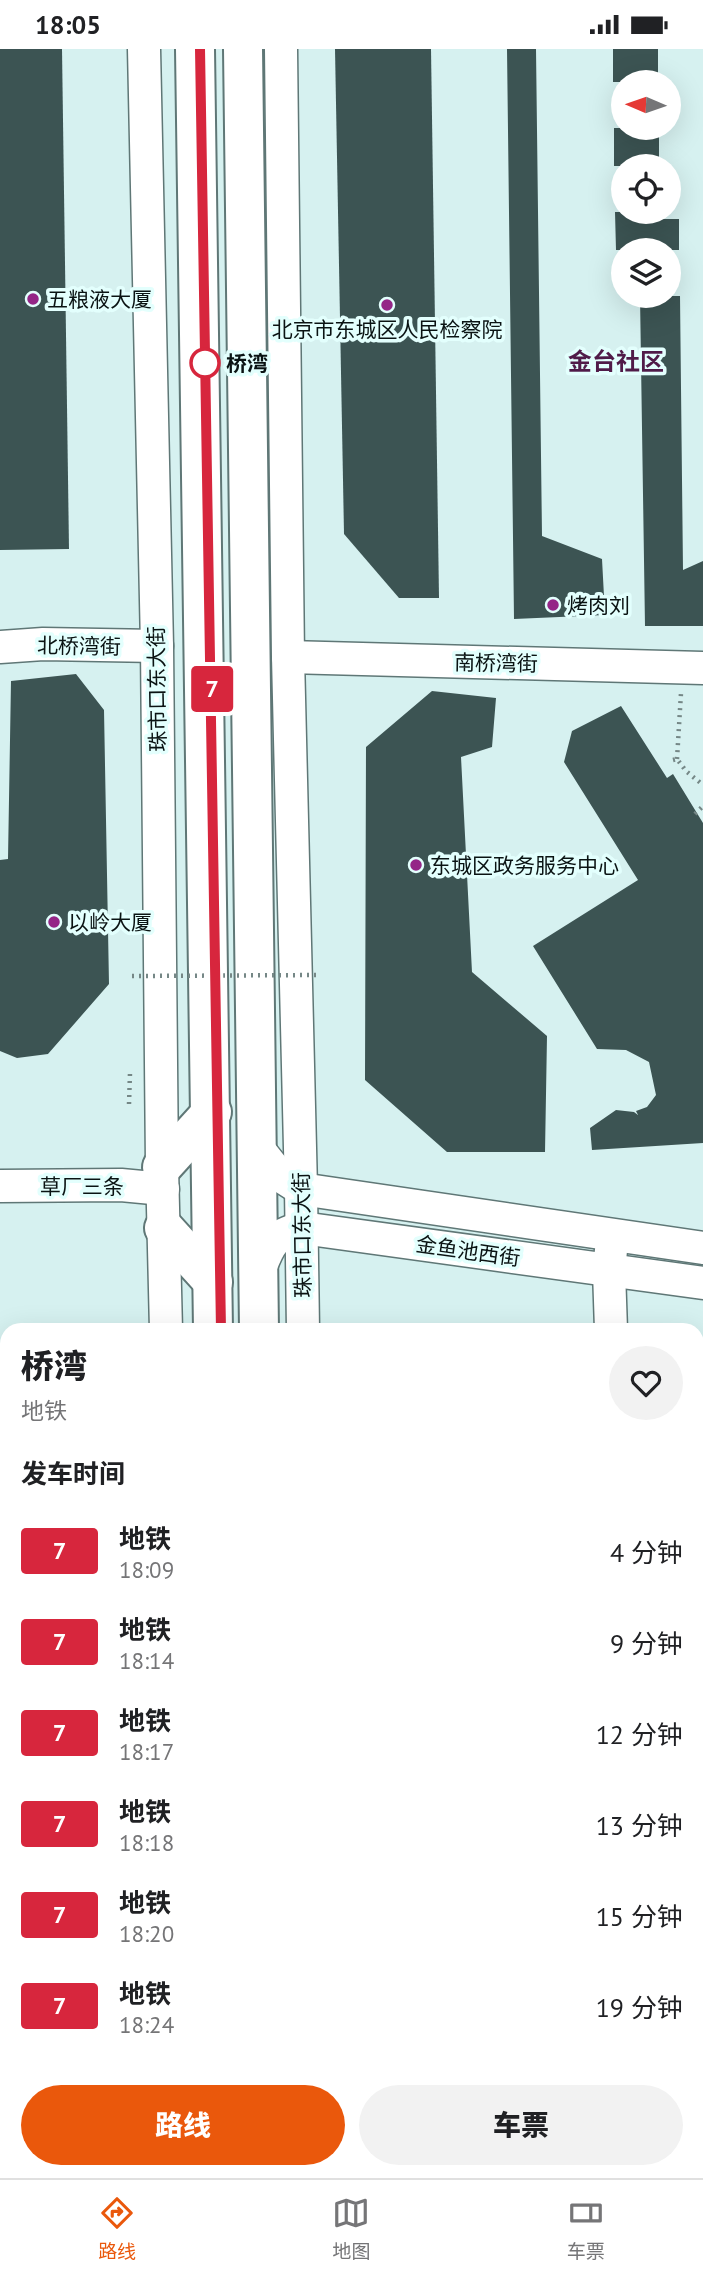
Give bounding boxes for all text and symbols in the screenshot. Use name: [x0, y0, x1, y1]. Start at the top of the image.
text: 18:05: [35, 8, 101, 41]
north arrow: [611, 70, 681, 140]
map controls: [611, 70, 681, 308]
button: locate: [611, 154, 681, 224]
button: layers: [611, 238, 681, 308]
place label: 五粮液大厦: [47, 286, 152, 313]
marker: 五粮液大厦: [25, 291, 41, 307]
marker: 北京市东城区人民检察院: [379, 297, 395, 313]
place label: 北京市东城区人民检察院: [272, 316, 503, 343]
district label: 金台社区: [568, 346, 664, 377]
marker: 桥湾: [190, 348, 220, 378]
place label: 桥湾: [226, 350, 268, 377]
place label: 烤肉刘: [567, 592, 630, 619]
marker: 烤肉刘: [545, 597, 561, 613]
street label: 珠市口东大街: [142, 626, 172, 752]
street label: 北桥湾街: [37, 632, 121, 660]
street label: 南桥湾街: [454, 649, 538, 677]
line badge: 7: [189, 666, 235, 712]
text: 7: [205, 673, 219, 704]
place label: 东城区政务服务中心: [430, 852, 619, 879]
marker: 东城区政务服务中心: [408, 857, 424, 873]
place label: 以岭大厦: [68, 909, 152, 936]
marker: 以岭大厦: [46, 914, 62, 930]
street label: 珠市口东大街: [287, 1172, 317, 1298]
street label: 草厂三条: [40, 1173, 124, 1200]
street label: 金鱼池西街: [414, 1230, 522, 1272]
text: 桥湾: [21, 1344, 87, 1387]
button: heart: [609, 1346, 683, 1420]
text: 地铁: [21, 1396, 67, 1425]
text: 发车时间: [21, 1457, 125, 1490]
text: 地铁: [119, 1522, 171, 1555]
text: 7: [53, 1535, 66, 1566]
text: 4 分钟: [610, 1536, 683, 1569]
text: 18:09: [119, 1555, 174, 1584]
text: 地铁: [119, 1613, 171, 1646]
text: 7: [53, 1626, 66, 1657]
text: 9 分钟: [610, 1627, 683, 1660]
text: 18:14: [119, 1646, 174, 1675]
text: 地铁: [119, 1704, 171, 1737]
text: 7: [53, 1717, 66, 1748]
text: 12 分钟: [596, 1718, 683, 1751]
text: 18:17: [119, 1737, 174, 1766]
text: 地铁: [119, 1795, 171, 1828]
text: 7: [53, 1808, 66, 1839]
text: 13 分钟: [596, 1809, 683, 1842]
text: 18:18: [119, 1828, 174, 1857]
text: 地铁: [119, 1886, 171, 1919]
text: 7: [53, 1899, 66, 1930]
text: 15 分钟: [596, 1900, 683, 1933]
text: 18:20: [119, 1919, 174, 1948]
text: 地铁: [119, 1977, 171, 2010]
text: 7: [53, 1990, 66, 2021]
text: 19 分钟: [596, 1991, 683, 2024]
text: 18:24: [119, 2010, 174, 2039]
button: 路线: [21, 2085, 345, 2165]
button: 车票: [359, 2085, 683, 2165]
tab: 路线: [98, 2194, 136, 2263]
tab: 地图: [332, 2194, 371, 2263]
tab: 车票: [567, 2194, 605, 2263]

